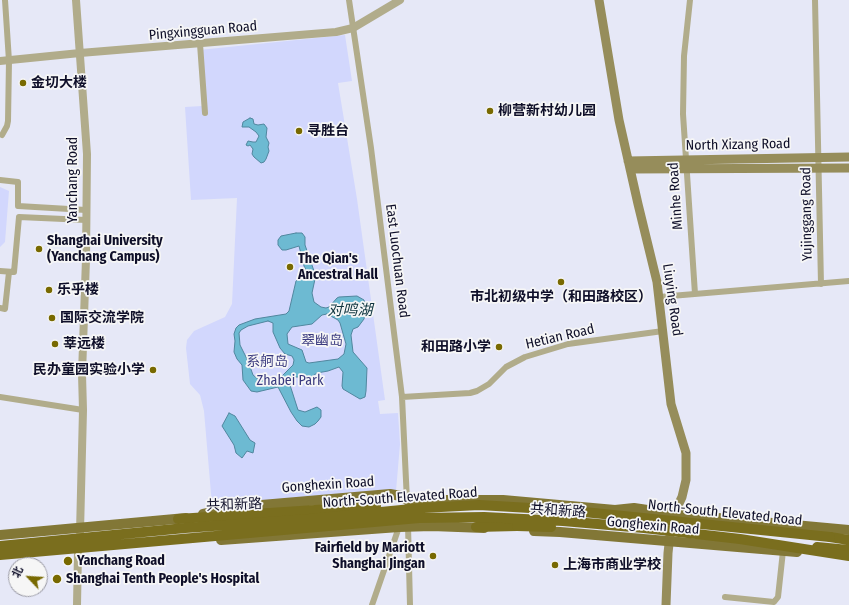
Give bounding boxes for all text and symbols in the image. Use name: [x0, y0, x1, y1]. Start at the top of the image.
street label: Pingxingguan Road: [148, 18, 258, 44]
place label: 金切大楼: [31, 75, 87, 91]
marker: 金切大楼: [18, 78, 28, 88]
place label: 柳营新村幼儿园: [498, 103, 596, 119]
marker: 柳营新村幼儿园: [485, 106, 495, 116]
place label: 寻胜台: [307, 123, 349, 139]
marker: 寻胜台: [294, 126, 304, 136]
street label: North Xizang Road: [685, 136, 791, 154]
street label: Yanchang Road: [65, 137, 81, 223]
street label: Minhe Road: [665, 162, 687, 230]
street label: Yujinggang Road: [798, 167, 816, 261]
street label: East Luochuan Road: [382, 203, 412, 319]
place label: Shanghai University (Yanchang Campus): [47, 233, 163, 266]
marker: Shanghai University (Yanchang Campus): [34, 244, 44, 254]
place label: The Qian's Ancestral Hall: [298, 251, 378, 284]
marker: The Qian's Ancestral Hall: [285, 262, 295, 272]
street label: Liuying Road: [659, 263, 685, 337]
marker: 市北初级中学（和田路校区）: [556, 277, 566, 287]
place label: 乐乎楼: [57, 282, 99, 298]
marker: 乐乎楼: [44, 285, 54, 295]
place label: 市北初级中学（和田路校区）: [470, 289, 652, 305]
water label: 对鸣湖: [328, 302, 372, 320]
place label: 国际交流学院: [60, 310, 144, 326]
marker: 国际交流学院: [47, 313, 57, 323]
street label: Hetian Road: [524, 321, 596, 353]
park label: 翠幽岛: [301, 333, 343, 349]
place label: 莘远楼: [63, 336, 105, 352]
marker: 莘远楼: [50, 339, 60, 349]
place label: 和田路小学: [421, 339, 491, 355]
marker: 和田路小学: [494, 342, 504, 352]
park label: 系舸岛: [246, 354, 288, 370]
place label: 民办童园实验小学: [33, 362, 145, 378]
marker: 民办童园实验小学: [148, 365, 158, 375]
park label: Zhabei Park: [257, 373, 323, 389]
street label: Gonghexin Road: [281, 473, 375, 497]
street label: North-South Elevated Road: [322, 484, 478, 512]
street label: 共和新路: [206, 496, 262, 514]
street label: North-South Elevated Road: [647, 497, 803, 529]
street label: 共和新路: [529, 501, 587, 521]
street label: Gonghexin Road: [606, 514, 700, 538]
place label: Fairfield by Mariott Shanghai Jingan: [315, 540, 425, 572]
marker: Fairfield by Mariott Shanghai Jingan: [428, 551, 438, 561]
place label: Yanchang Road: [77, 553, 165, 569]
marker: Yanchang Road: [62, 555, 74, 567]
north arrow: [8, 557, 48, 597]
place label: 上海市商业学校: [563, 557, 661, 573]
marker: 上海市商业学校: [550, 560, 560, 570]
text: 北: [9, 564, 26, 580]
place label: Shanghai Tenth People's Hospital: [66, 571, 259, 587]
marker: Shanghai Tenth People's Hospital: [51, 573, 63, 585]

